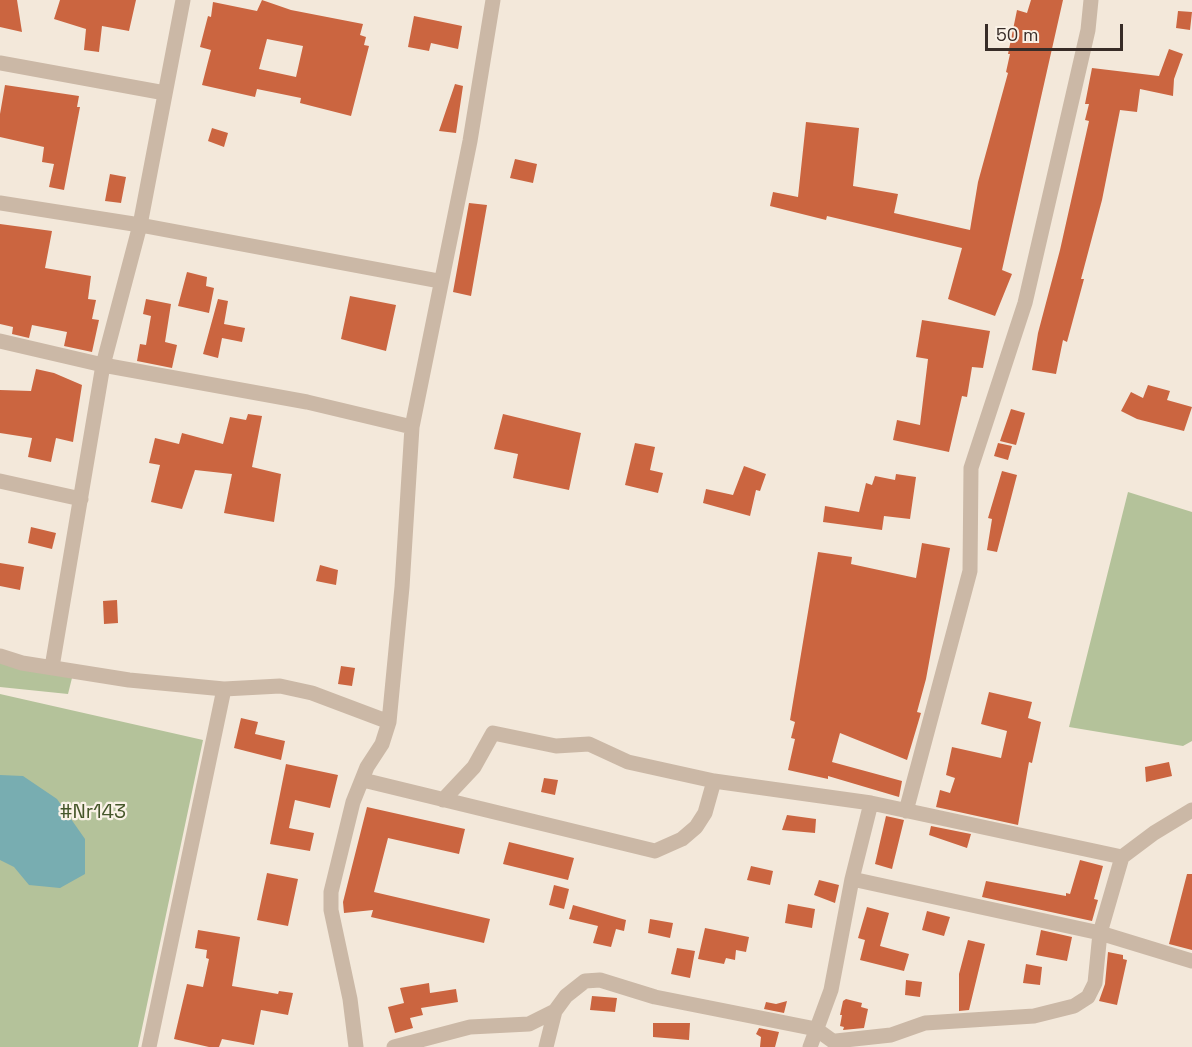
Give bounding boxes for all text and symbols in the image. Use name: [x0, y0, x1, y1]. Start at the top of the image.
scale bar: [988, 12, 1126, 50]
text: 50 m: [996, 23, 1038, 46]
park label: #Nr143: [60, 801, 126, 825]

